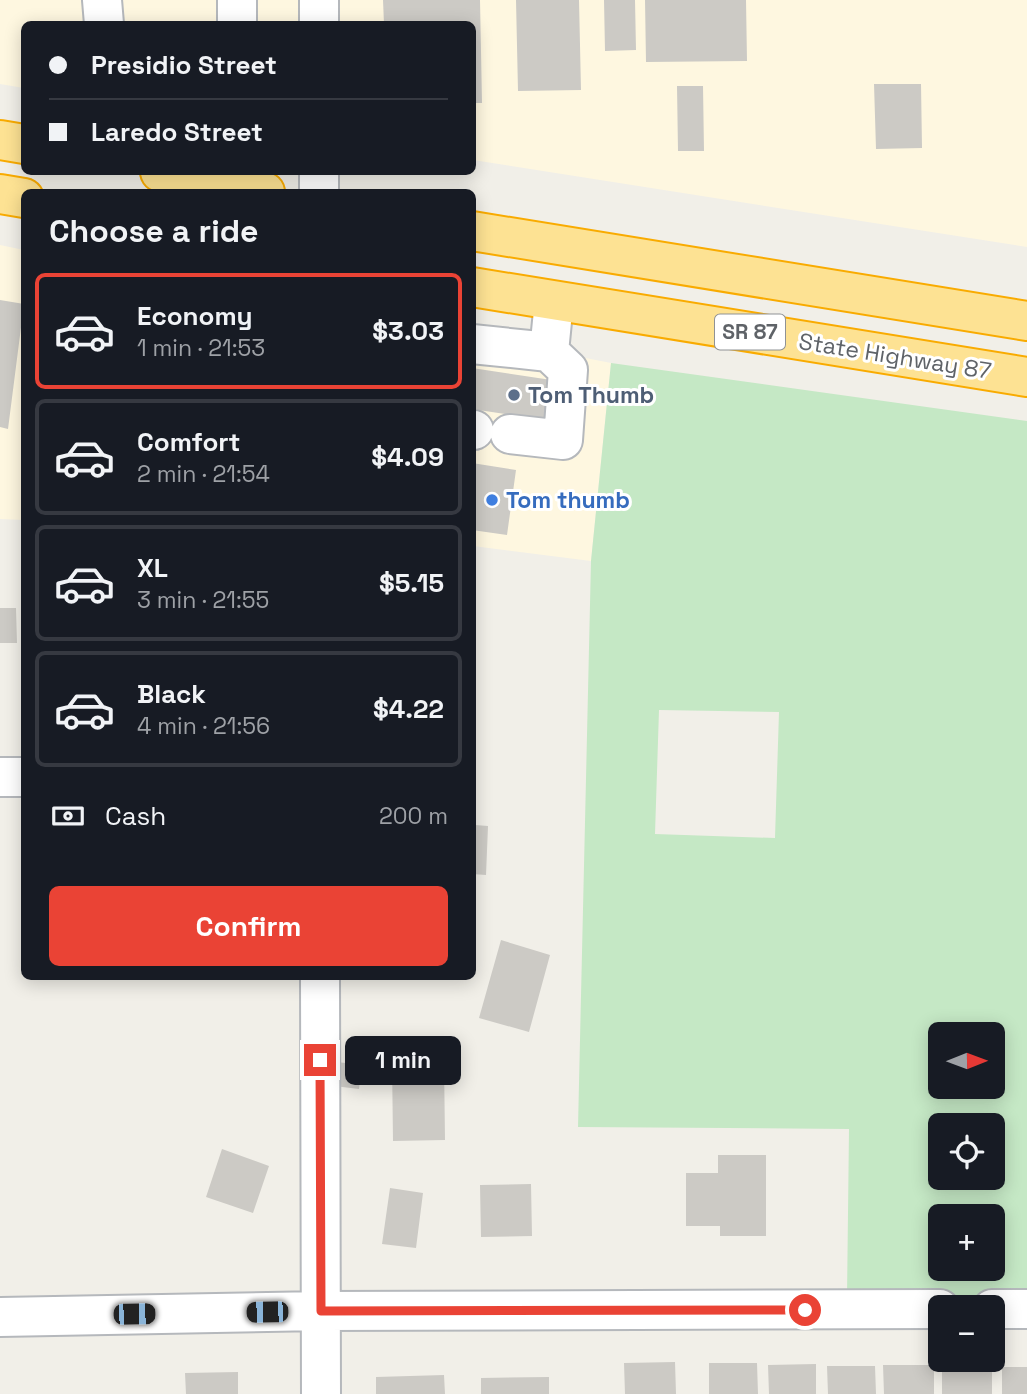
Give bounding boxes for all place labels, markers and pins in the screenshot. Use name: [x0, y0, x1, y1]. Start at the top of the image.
place label: Tom Thumb: [528, 380, 654, 410]
marker: Tom Thumb: [506, 387, 522, 403]
place label: Tom thumb: [506, 485, 630, 515]
marker: Tom thumb: [484, 492, 500, 508]

